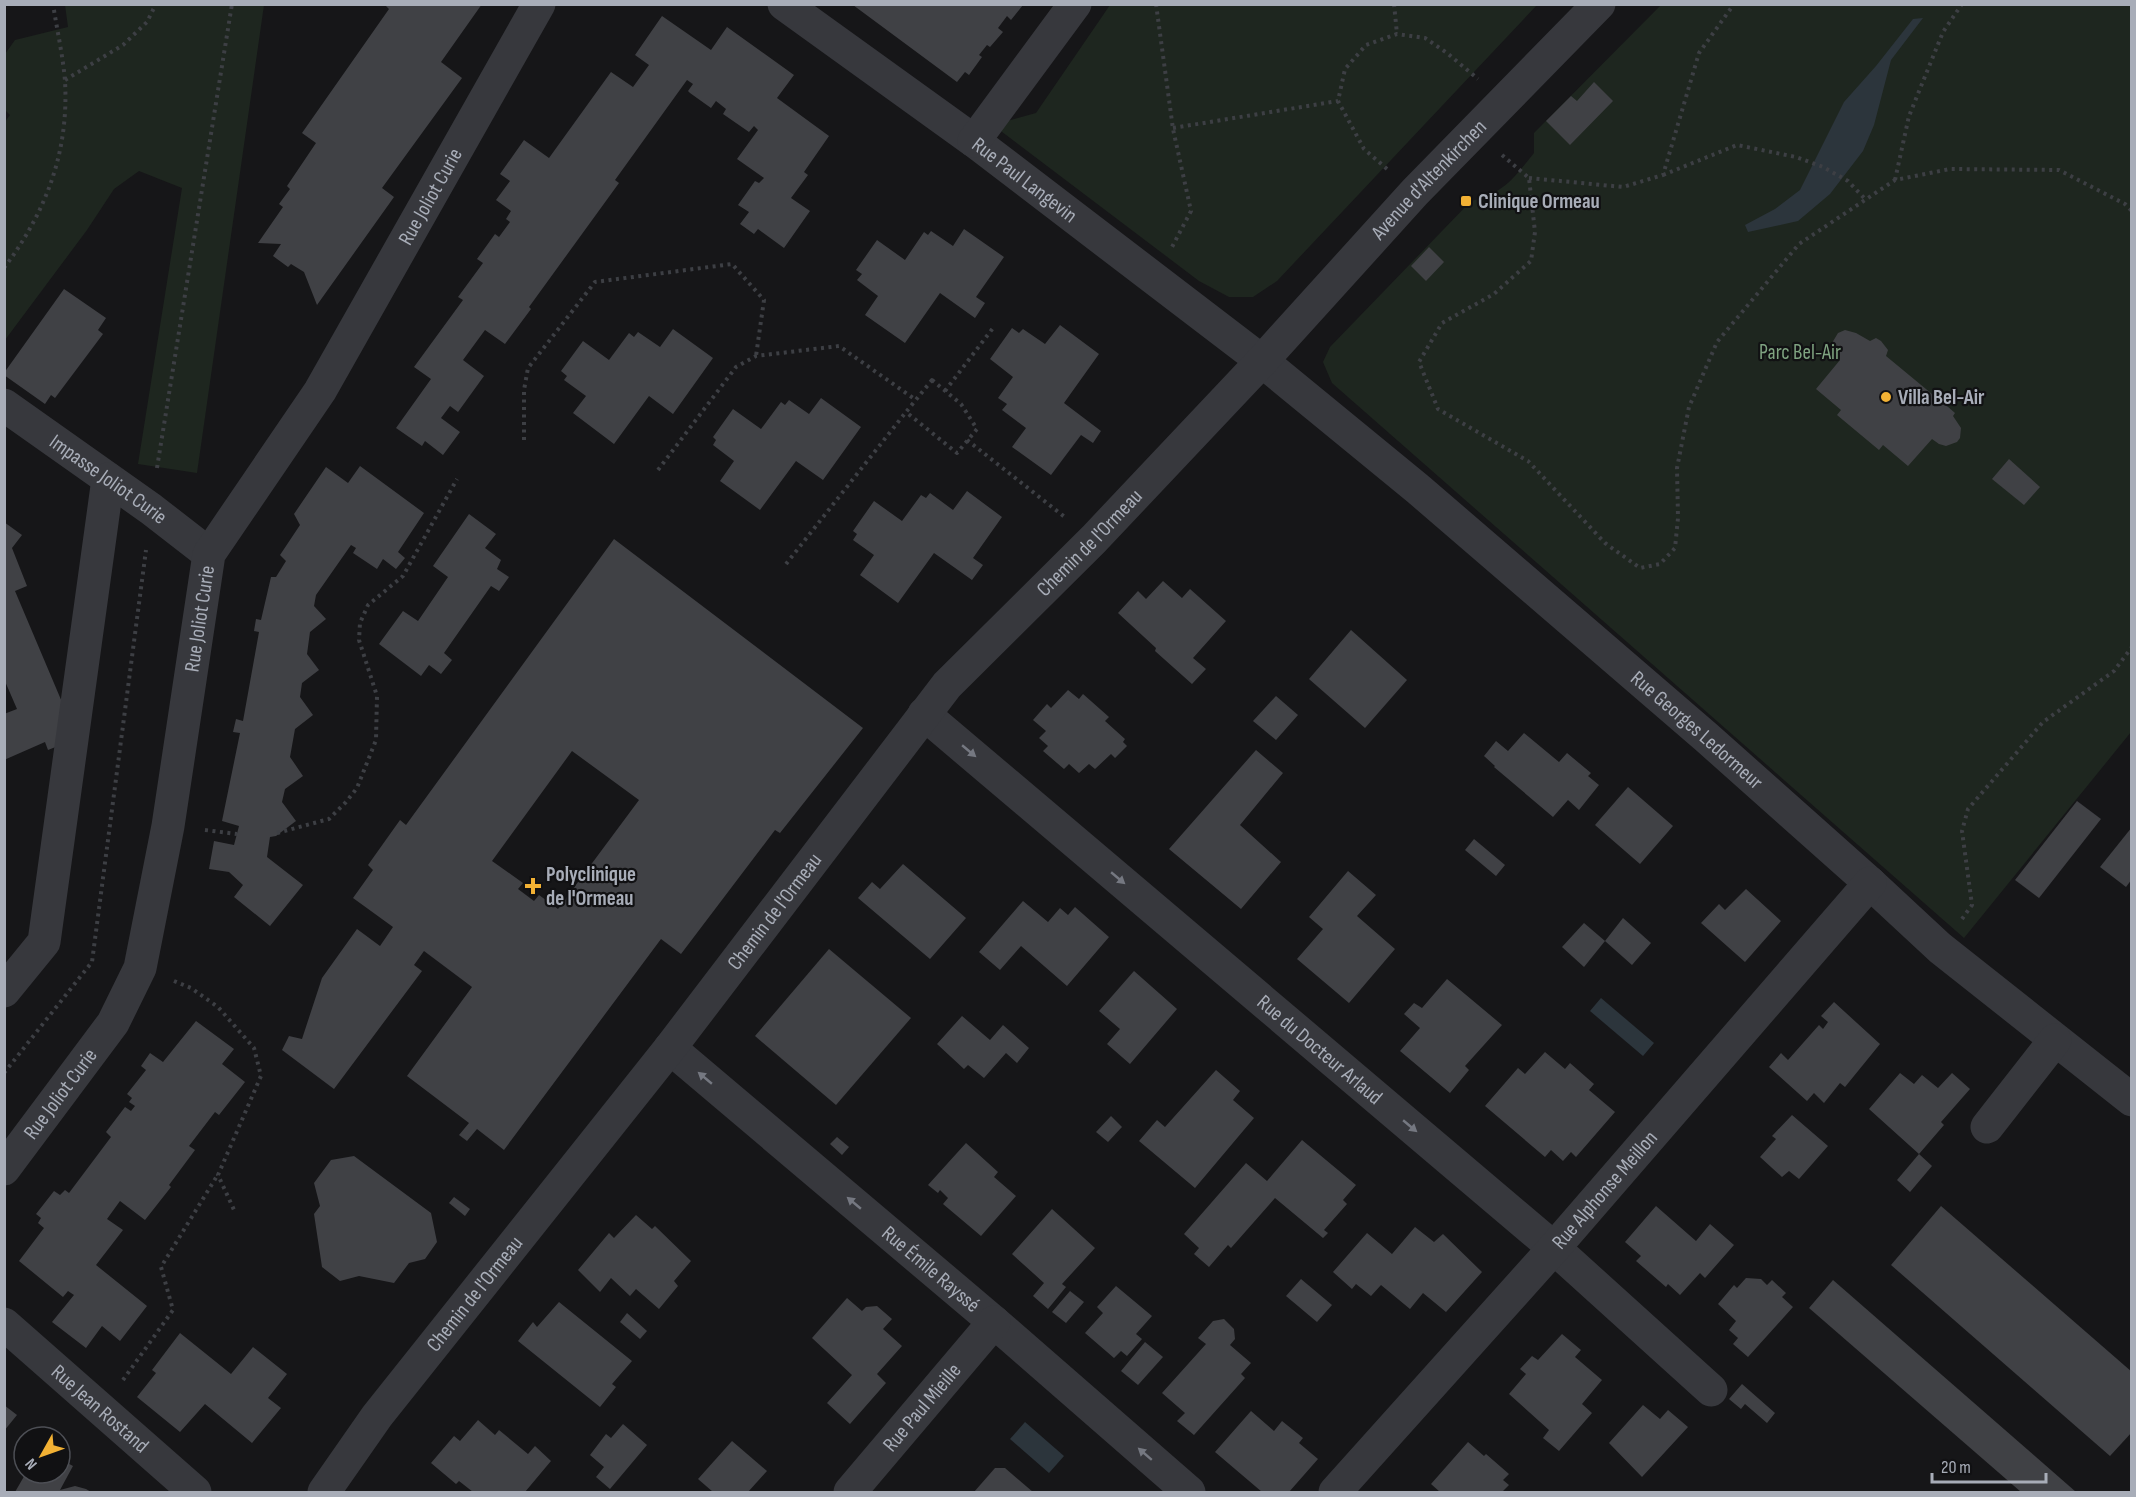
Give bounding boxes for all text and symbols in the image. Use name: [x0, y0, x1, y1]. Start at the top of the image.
street label: Avenue d'Altenkirchen: [1365, 115, 1492, 246]
street label: Rue Paul Langevin: [967, 132, 1082, 228]
street label: Rue Joliot Curie: [393, 144, 468, 250]
place label: Clinique Ormeau: [1478, 189, 1600, 214]
marker: Clinique Ormeau: [1459, 194, 1473, 208]
park label: Parc Bel-Air: [1759, 340, 1841, 365]
place label: Villa Bel-Air: [1898, 385, 1985, 410]
marker: Villa Bel-Air: [1879, 390, 1893, 404]
street label: Impasse Joliot Curie: [45, 429, 172, 530]
street label: Chemin de l'Ormeau: [1032, 484, 1148, 602]
street label: Rue Joliot Curie: [179, 564, 220, 674]
street label: Rue Georges Ledormeur: [1625, 666, 1768, 795]
one-way arrow: [961, 745, 977, 758]
street label: Chemin de l'Ormeau: [722, 848, 827, 975]
place label: Polyclinique de l'Ormeau: [546, 862, 636, 911]
one-way arrow: [1110, 871, 1126, 884]
marker: Polyclinique de l'Ormeau: [524, 877, 542, 895]
street label: Rue du Docteur Arlaud: [1252, 990, 1387, 1110]
street label: Rue Joliot Curie: [19, 1043, 103, 1144]
one-way arrow: [697, 1071, 713, 1084]
one-way arrow: [1402, 1119, 1417, 1132]
street label: Rue Alphonse Meillon: [1547, 1126, 1663, 1254]
one-way arrow: [846, 1197, 862, 1210]
street label: Rue Émile Rayssé: [877, 1221, 985, 1318]
street label: Chemin de l'Ormeau: [421, 1231, 528, 1357]
street label: Rue Paul Mieille: [878, 1358, 967, 1457]
street label: Rue Jean Rostand: [46, 1359, 154, 1458]
north arrow: [12, 1425, 72, 1485]
scale bar: [1932, 1446, 2046, 1484]
one-way arrow: [1138, 1448, 1153, 1461]
text: N: [22, 1454, 42, 1473]
text: 20 m: [1941, 1457, 1971, 1478]

